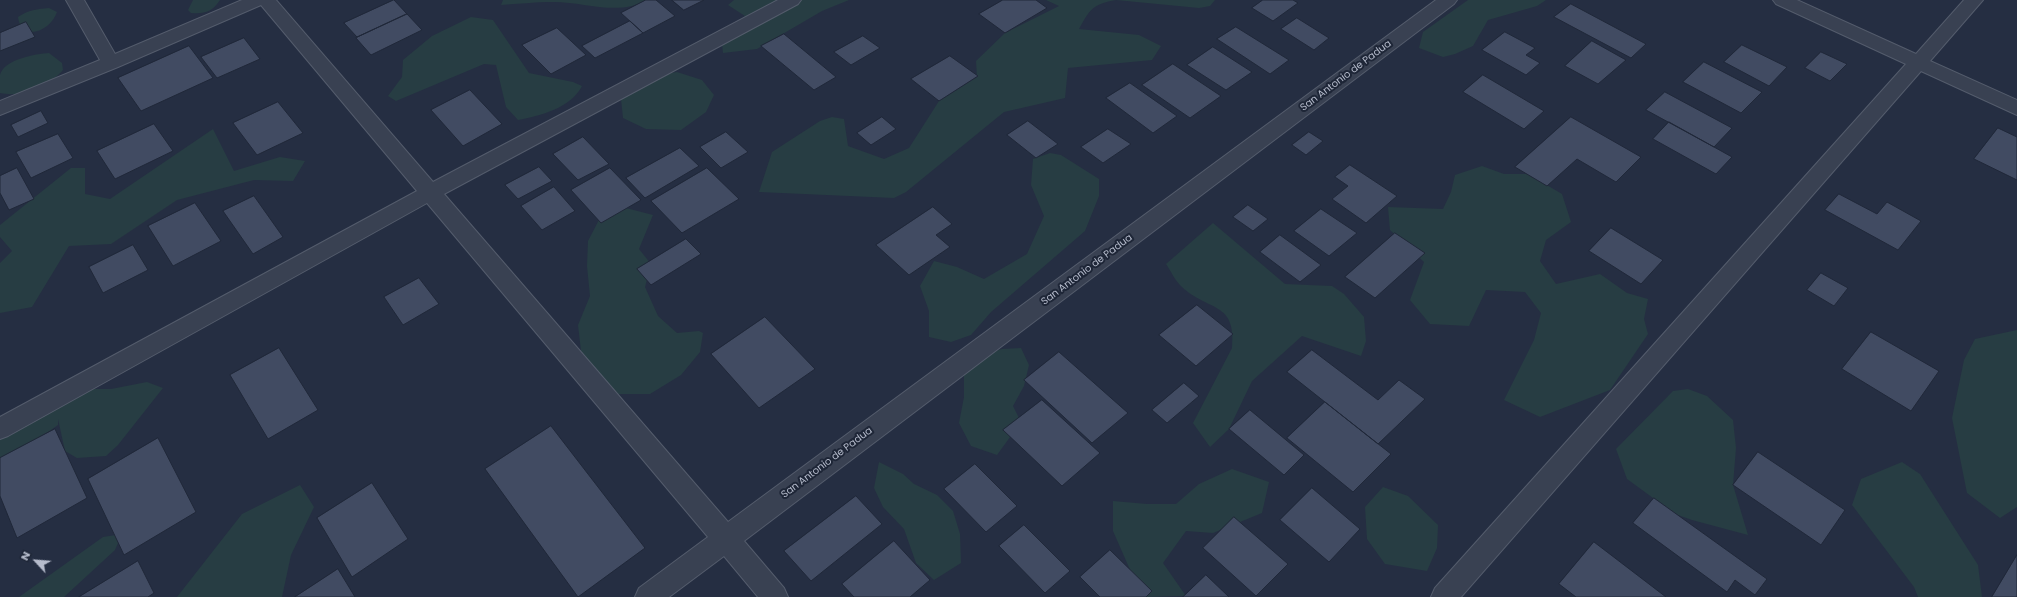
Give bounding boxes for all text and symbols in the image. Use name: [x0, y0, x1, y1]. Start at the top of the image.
street label: San Antonio de Padua: [1298, 38, 1394, 114]
street label: San Antonio de Padua: [1039, 232, 1135, 308]
street label: San Antonio de Padua: [779, 425, 875, 501]
north arrow: [16, 541, 56, 581]
text: N: [16, 549, 34, 563]

